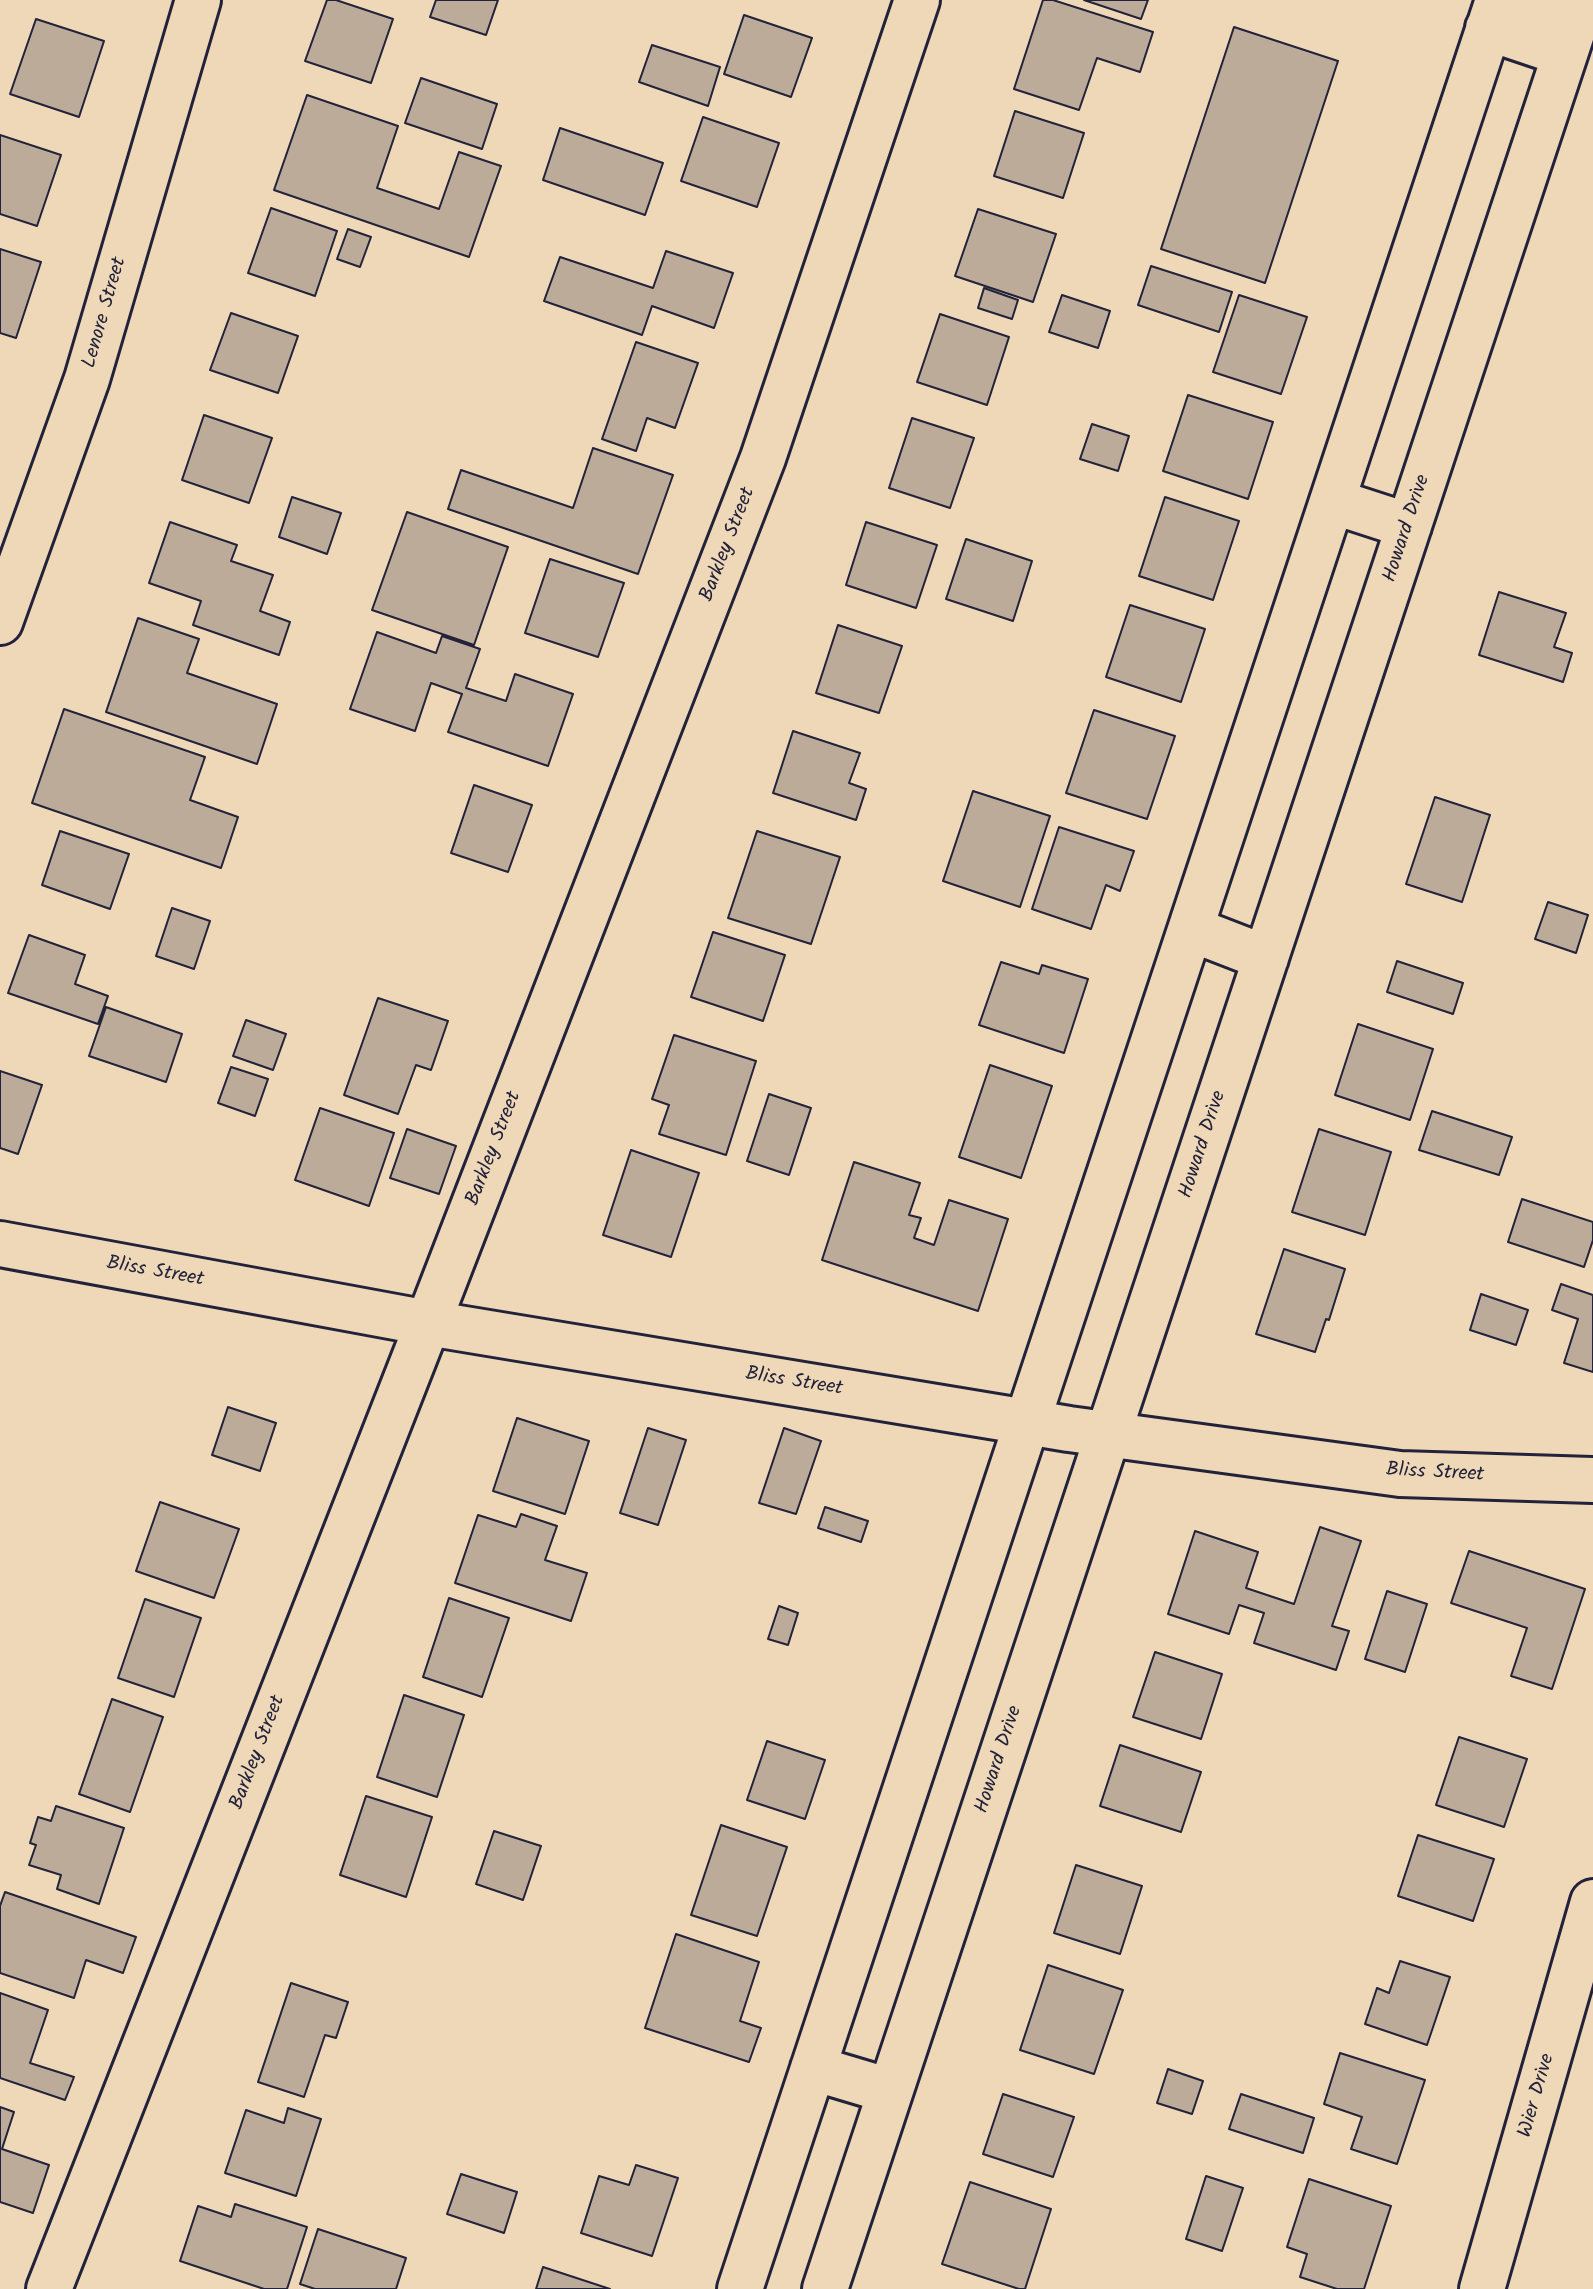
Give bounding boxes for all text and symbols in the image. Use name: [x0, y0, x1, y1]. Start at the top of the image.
street label: Lenore Street: [79, 255, 133, 371]
street label: Howard Drive: [1379, 472, 1437, 586]
street label: Barkley Street: [696, 485, 762, 605]
street label: Howard Drive: [1175, 1088, 1233, 1202]
street label: Barkley Street: [462, 1089, 528, 1209]
street label: Bliss Street: [105, 1253, 205, 1293]
street label: Bliss Street: [744, 1363, 844, 1403]
street label: Bliss Street: [1385, 1459, 1485, 1489]
street label: Barkley Street: [226, 1693, 292, 1813]
street label: Howard Drive: [971, 1703, 1029, 1817]
street label: Wier Drive: [1515, 2051, 1561, 2141]

